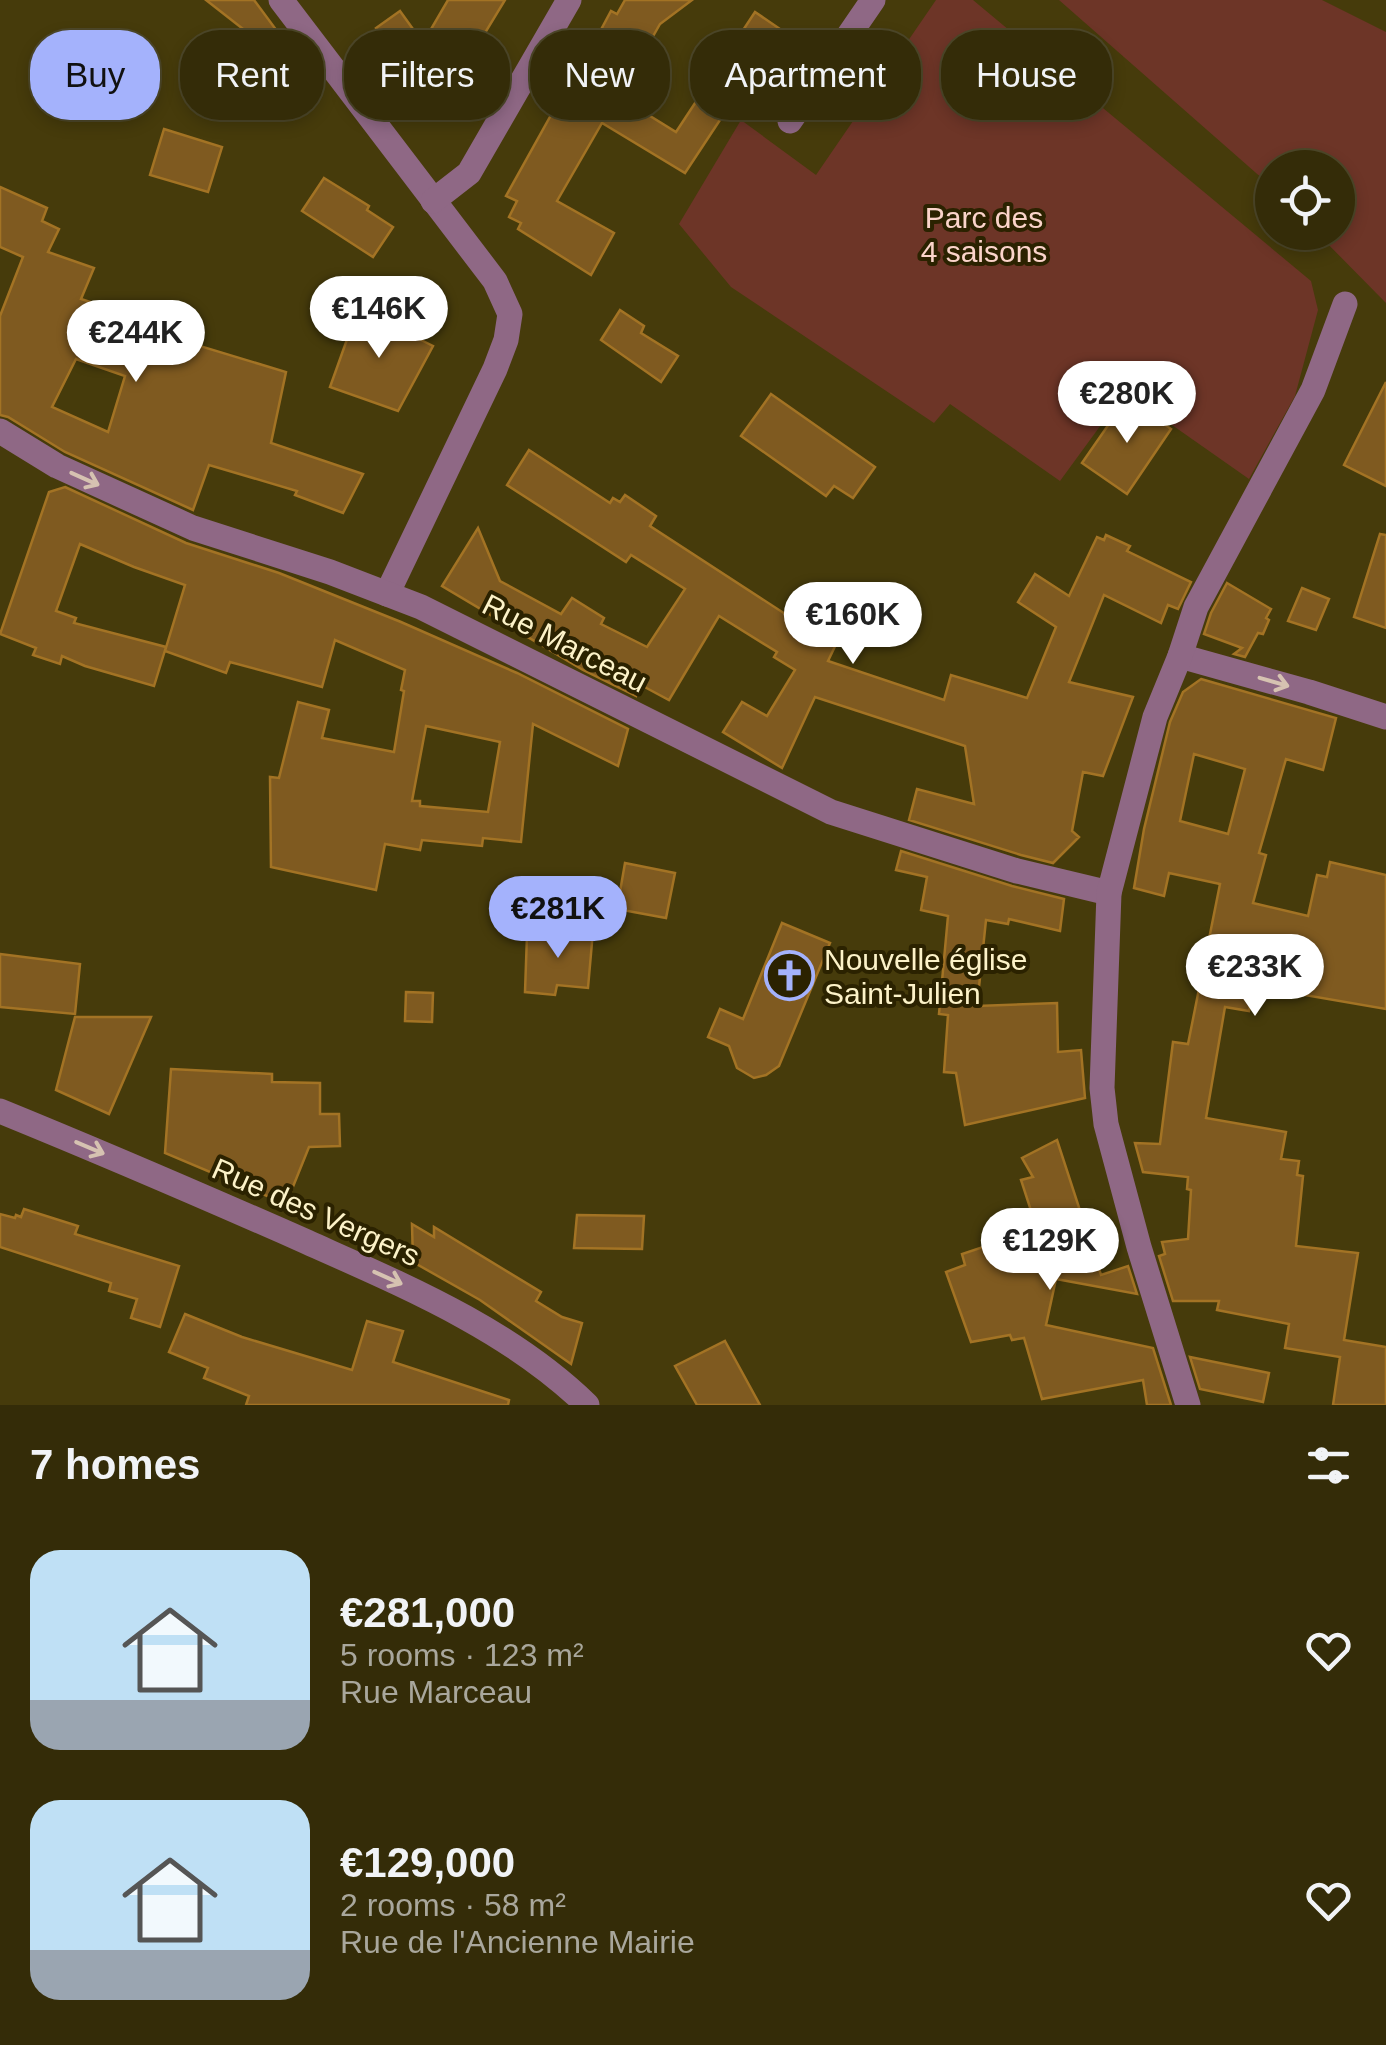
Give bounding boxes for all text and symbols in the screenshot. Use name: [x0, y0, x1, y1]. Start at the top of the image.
chip: Buy: [30, 30, 160, 120]
chip: Rent: [180, 30, 324, 120]
chip: Filters: [344, 30, 510, 120]
chip: New: [530, 30, 670, 120]
chip: Apartment: [690, 30, 921, 120]
chip: House: [941, 30, 1112, 120]
map controls: [1255, 150, 1355, 250]
button: locate: [1255, 150, 1355, 250]
park label: Parc des 4 saisons: [921, 201, 1047, 268]
pin: €146K: [309, 276, 449, 361]
text: €146K: [332, 290, 426, 326]
pin: €244K: [66, 300, 206, 385]
text: €244K: [89, 314, 183, 350]
pin: €280K: [1057, 361, 1197, 446]
text: €280K: [1080, 375, 1174, 411]
one-way arrow: [69, 470, 99, 489]
pin: €160K: [783, 582, 923, 667]
street label: Rue Marceau: [477, 587, 653, 699]
text: €160K: [806, 596, 900, 632]
one-way arrow: [1258, 674, 1289, 692]
pin: €281K: [488, 876, 628, 961]
text: €281K: [511, 890, 605, 926]
pin: €233K: [1185, 934, 1325, 1019]
place label: Nouvelle église Saint-Julien: [824, 943, 1027, 1010]
text: €233K: [1208, 948, 1302, 984]
church icon: Nouvelle église Saint-Julien: [763, 950, 815, 1002]
one-way arrow: [74, 1140, 105, 1158]
street label: Rue des Vergers: [207, 1151, 425, 1273]
pin: €129K: [980, 1208, 1120, 1293]
text: €129K: [1003, 1222, 1097, 1258]
one-way arrow: [372, 1270, 403, 1288]
icon: filters: [1301, 1438, 1356, 1493]
text: 7 homes: [30, 1441, 200, 1488]
text: €281,000: [340, 1589, 515, 1636]
icon: home: [110, 1590, 230, 1710]
icon: heart: [1301, 1623, 1356, 1678]
text: 5 rooms · 123 m²: [340, 1637, 584, 1673]
text: Rue Marceau: [340, 1674, 532, 1710]
text: €129,000: [340, 1839, 515, 1886]
icon: home: [110, 1840, 230, 1960]
icon: heart: [1301, 1873, 1356, 1928]
text: 2 rooms · 58 m²: [340, 1887, 566, 1923]
text: Rue de l'Ancienne Mairie: [340, 1924, 695, 1960]

